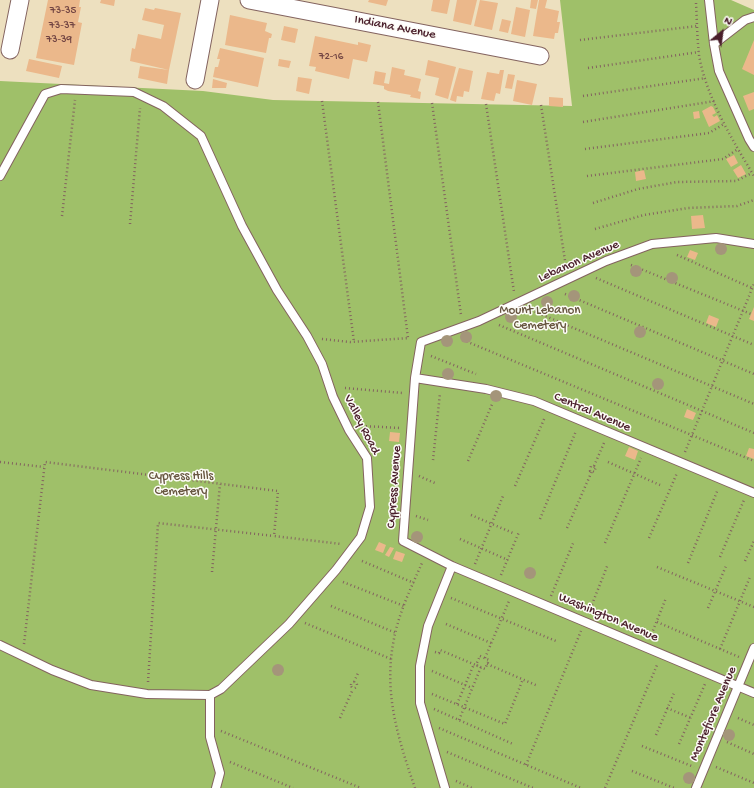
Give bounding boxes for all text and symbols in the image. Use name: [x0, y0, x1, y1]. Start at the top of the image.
house number: 73-35: [50, 4, 76, 18]
street label: Indiana Avenue: [353, 12, 437, 44]
north arrow: [702, 12, 742, 52]
text: N: [722, 15, 734, 28]
house number: 73-37: [49, 19, 75, 33]
house number: 73-39: [46, 33, 72, 47]
house number: 72-16: [319, 50, 343, 64]
street label: Lebanon Avenue: [536, 237, 622, 287]
park label: Mount Lebanon Cemetery: [499, 303, 581, 334]
street label: Central Avenue: [551, 390, 633, 436]
street label: Valley Road: [339, 393, 383, 457]
street label: Cypress Avenue: [384, 445, 406, 529]
park label: Cypress Hills Cemetery: [149, 469, 213, 500]
street label: Washington Avenue: [556, 590, 660, 646]
street label: Montefiore Avenue: [687, 664, 741, 764]

